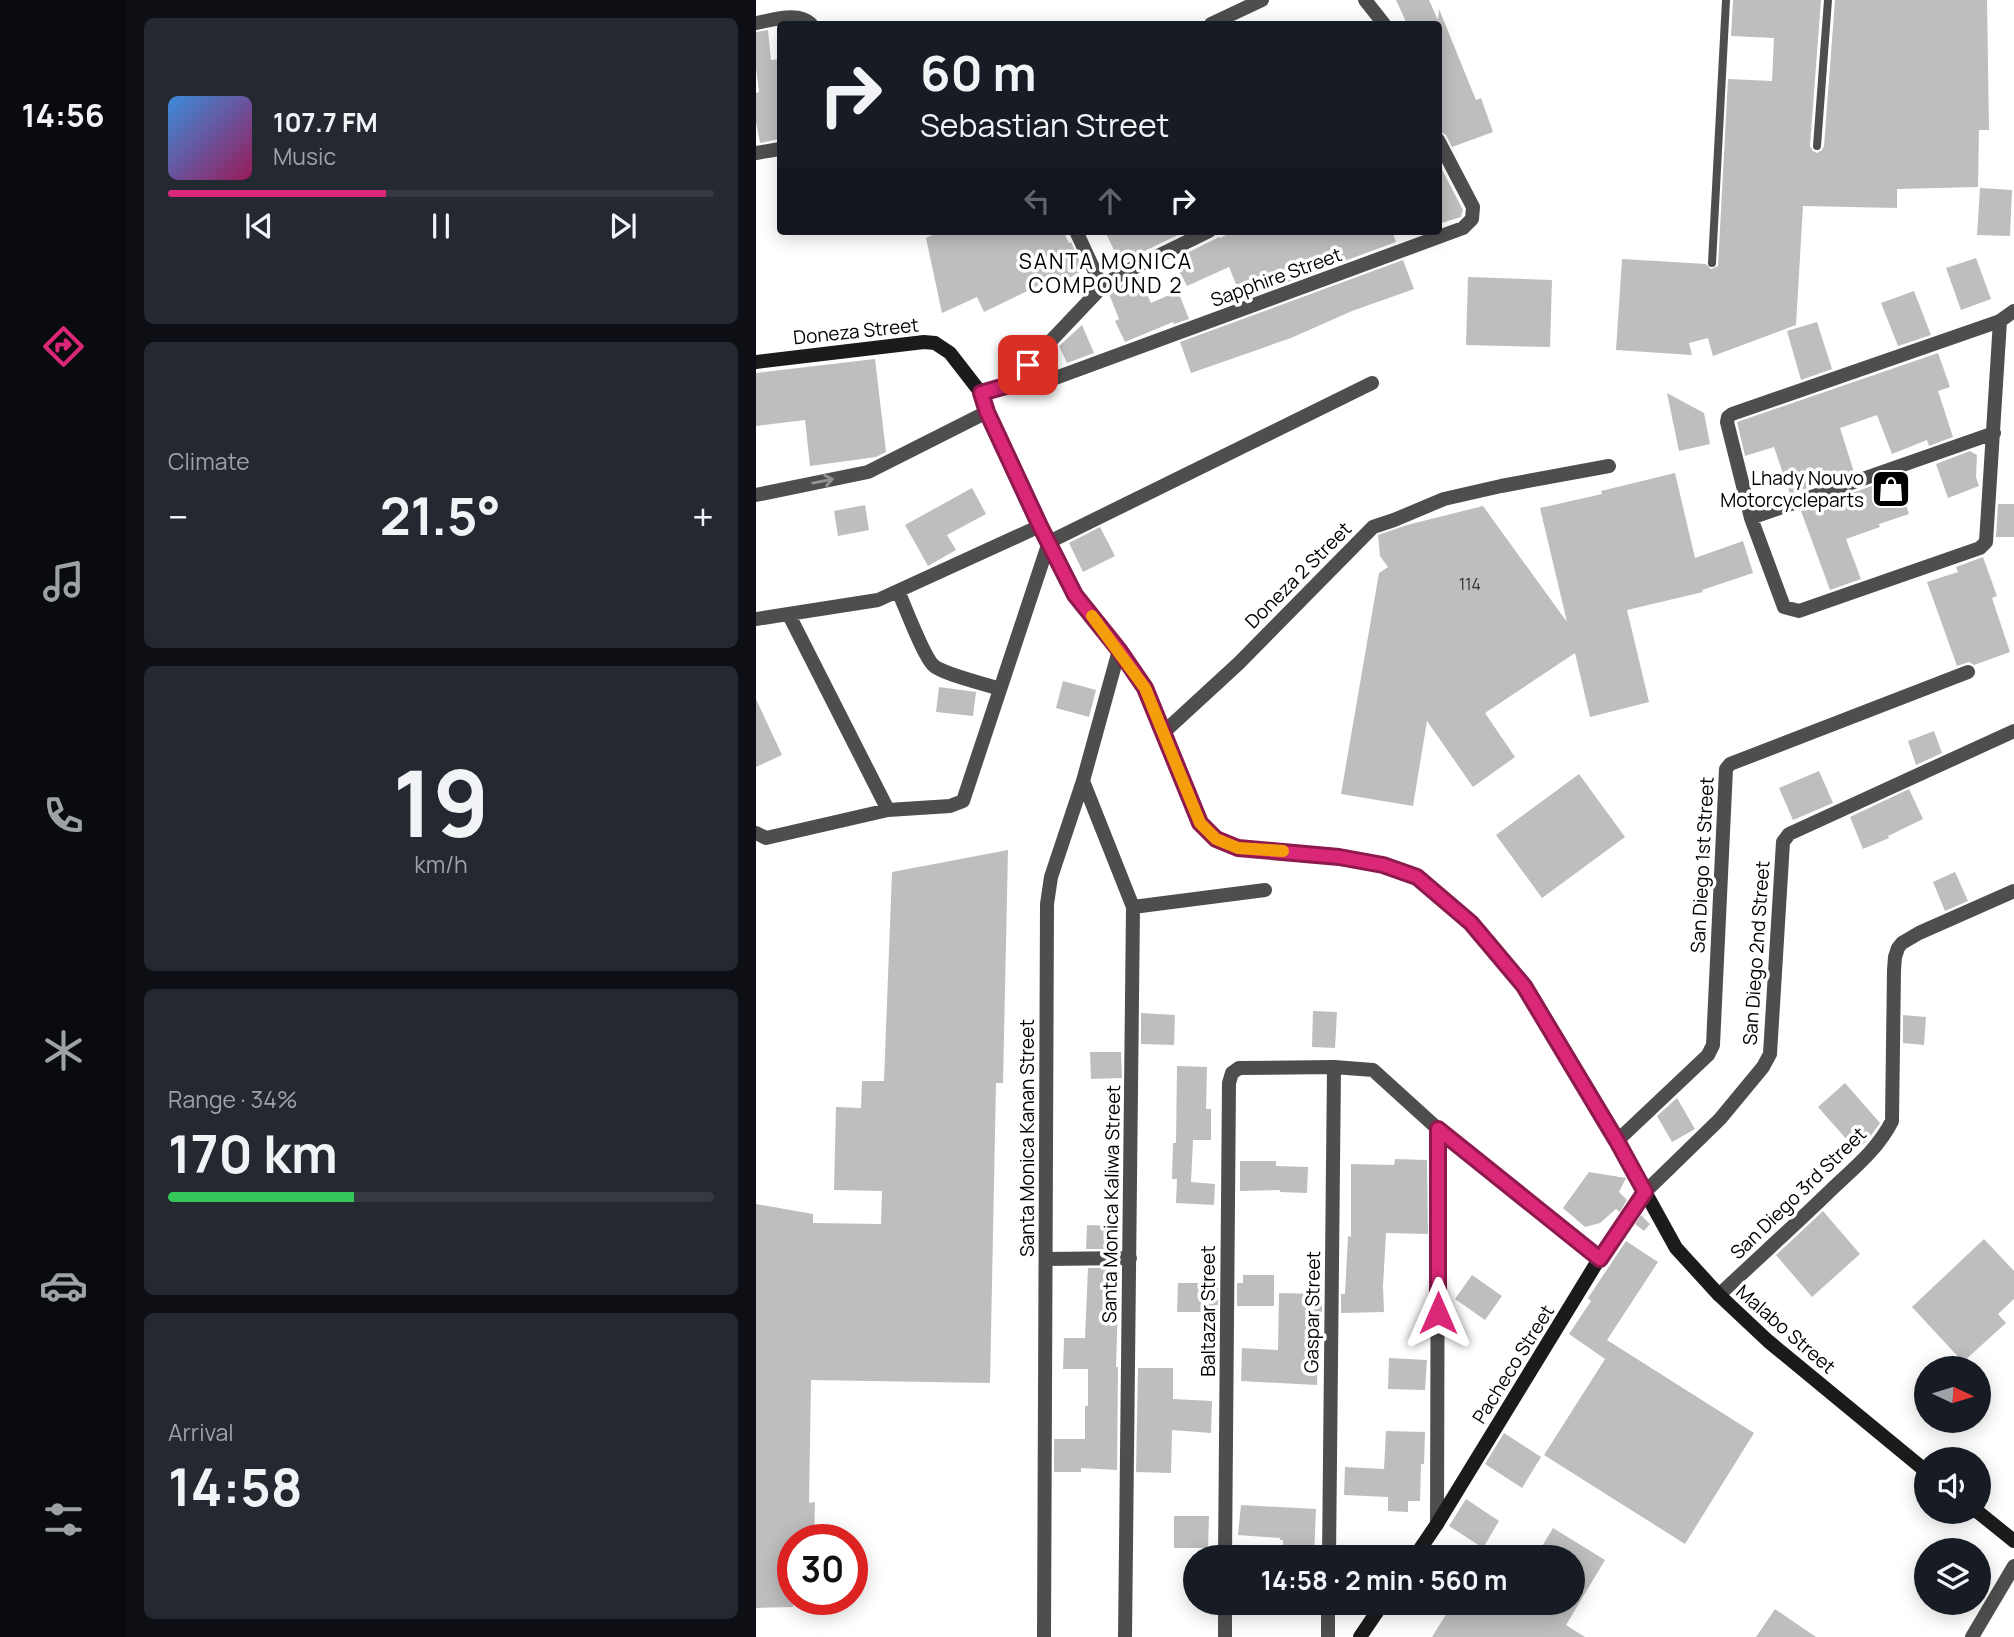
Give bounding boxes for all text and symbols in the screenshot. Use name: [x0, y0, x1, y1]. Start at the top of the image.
text: 60 m: [920, 39, 1037, 106]
icon: right: [805, 49, 896, 140]
text: 14:56: [21, 93, 105, 137]
text: Sebastian Street: [920, 103, 1169, 147]
text: 107.7 FM: [273, 104, 378, 140]
text: Music: [273, 140, 336, 172]
icon: left: [1018, 182, 1056, 220]
icon: ahead: [1091, 182, 1129, 220]
icon: right: [1164, 182, 1202, 220]
icon: previous: [240, 207, 278, 245]
icon: pause: [422, 207, 460, 245]
icon: next: [604, 207, 642, 245]
street label: Sapphire Street: [1207, 241, 1345, 313]
district label: SANTA MONICA COMPOUND 2: [1019, 247, 1193, 299]
street label: Doneza Street: [792, 311, 920, 351]
icon: directions: [39, 322, 88, 371]
pin: [998, 335, 1058, 395]
icon: arrive: [1009, 346, 1047, 384]
text: Climate: [168, 445, 250, 477]
place label: Lhady Nouvo Motorcycleparts: [1720, 465, 1864, 513]
shop icon: Lhady Nouvo Motorcycleparts: [1870, 468, 1912, 510]
one-way arrow: [811, 474, 834, 488]
text: 21.5°: [380, 480, 501, 551]
text: −: [168, 490, 189, 542]
text: +: [692, 490, 714, 542]
street label: Doneza 2 Street: [1239, 516, 1357, 634]
icon: music: [39, 557, 88, 606]
house number: 114: [1459, 573, 1481, 595]
text: 19: [393, 740, 489, 864]
street label: San Diego 1st Street: [1684, 776, 1720, 954]
icon: phone: [39, 791, 88, 840]
text: km/h: [414, 848, 468, 880]
street label: San Diego 2nd Street: [1737, 860, 1775, 1046]
street label: Santa Monica Kanan Street: [1014, 1019, 1040, 1257]
icon: climate: [39, 1026, 88, 1075]
text: Range · 34%: [168, 1083, 297, 1115]
street label: Santa Monica Kaliwa Street: [1096, 1085, 1126, 1323]
text: 170 km: [168, 1118, 338, 1189]
street label: San Diego 3rd Street: [1724, 1121, 1872, 1265]
street label: Baltazar Street: [1195, 1245, 1221, 1377]
street label: Gaspar Street: [1298, 1251, 1326, 1373]
icon: car: [39, 1261, 88, 1310]
position arrow: [1401, 1276, 1475, 1350]
street label: Malabo Street: [1731, 1279, 1841, 1379]
street label: Pacheco Street: [1466, 1300, 1560, 1428]
north arrow: [1914, 1356, 1992, 1433]
map controls: [1914, 1356, 1991, 1615]
text: Arrival: [168, 1416, 234, 1448]
button: sound: [1914, 1447, 1991, 1524]
text: 14:58: [168, 1451, 303, 1522]
icon: filters: [39, 1495, 88, 1544]
speed limit sign: 30: [777, 1524, 868, 1615]
button: layers: [1914, 1538, 1991, 1615]
text: 14:58 · 2 min · 560 m: [1261, 1562, 1507, 1598]

